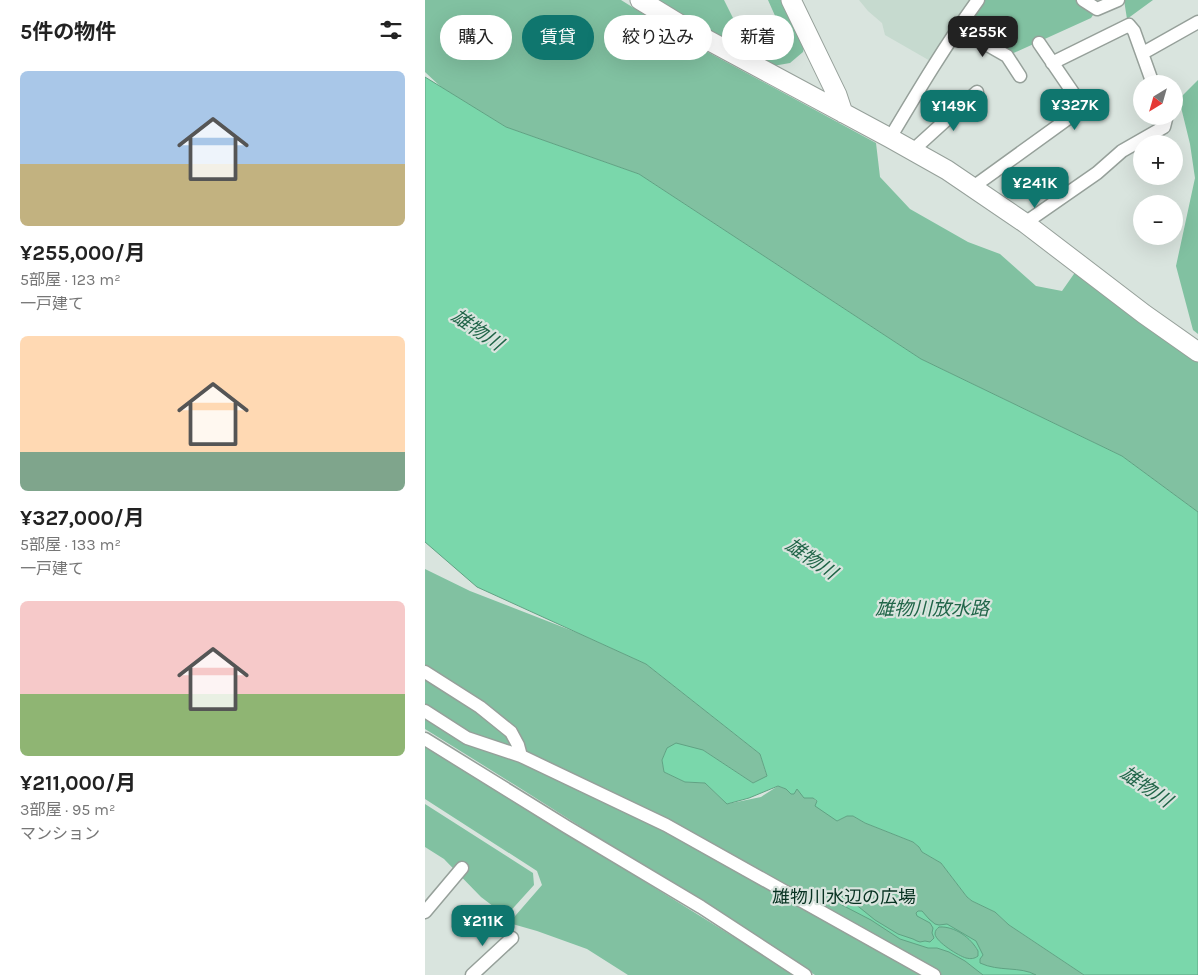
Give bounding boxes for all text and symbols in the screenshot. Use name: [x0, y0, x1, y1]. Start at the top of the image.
chip: 購入: [440, 15, 512, 60]
chip: 賃貸: [522, 15, 594, 60]
chip: 絞り込み: [604, 15, 712, 60]
chip: 新着: [722, 15, 794, 60]
pin: ¥255K: [948, 15, 1018, 58]
icon: filters: [377, 16, 405, 44]
text: 5件の物件: [20, 20, 116, 44]
text: ¥255K: [959, 22, 1007, 41]
north arrow: [1133, 75, 1183, 125]
map controls: [1133, 75, 1183, 245]
pin: ¥327K: [1040, 88, 1110, 131]
pin: ¥149K: [919, 90, 989, 132]
text: ¥327K: [1051, 95, 1099, 114]
text: ¥149K: [932, 96, 976, 115]
icon: home: [168, 104, 258, 194]
button: +: [1133, 135, 1183, 185]
pin: ¥241K: [1000, 166, 1070, 209]
text: ¥241K: [1013, 173, 1057, 192]
button: −: [1133, 195, 1183, 245]
text: ¥255,000/月: [20, 241, 146, 265]
text: 5部屋 · 123 m²: [20, 270, 121, 289]
text: 一戸建て: [20, 294, 84, 313]
water label: 雄物川: [447, 305, 508, 356]
icon: home: [168, 369, 258, 459]
text: ¥327,000/月: [20, 506, 145, 530]
water label: 雄物川: [781, 534, 842, 585]
text: 5部屋 · 133 m²: [20, 535, 121, 554]
text: 一戸建て: [20, 559, 84, 578]
water label: 雄物川放水路: [875, 598, 991, 620]
icon: home: [168, 634, 258, 724]
water label: 雄物川: [1116, 762, 1177, 813]
text: ¥211,000/月: [20, 771, 136, 795]
text: 3部屋 · 95 m²: [20, 800, 115, 819]
text: マンション: [20, 824, 100, 843]
park label: 雄物川水辺の広場: [772, 886, 916, 908]
pin: ¥211K: [448, 904, 518, 947]
text: ¥211K: [463, 911, 503, 930]

